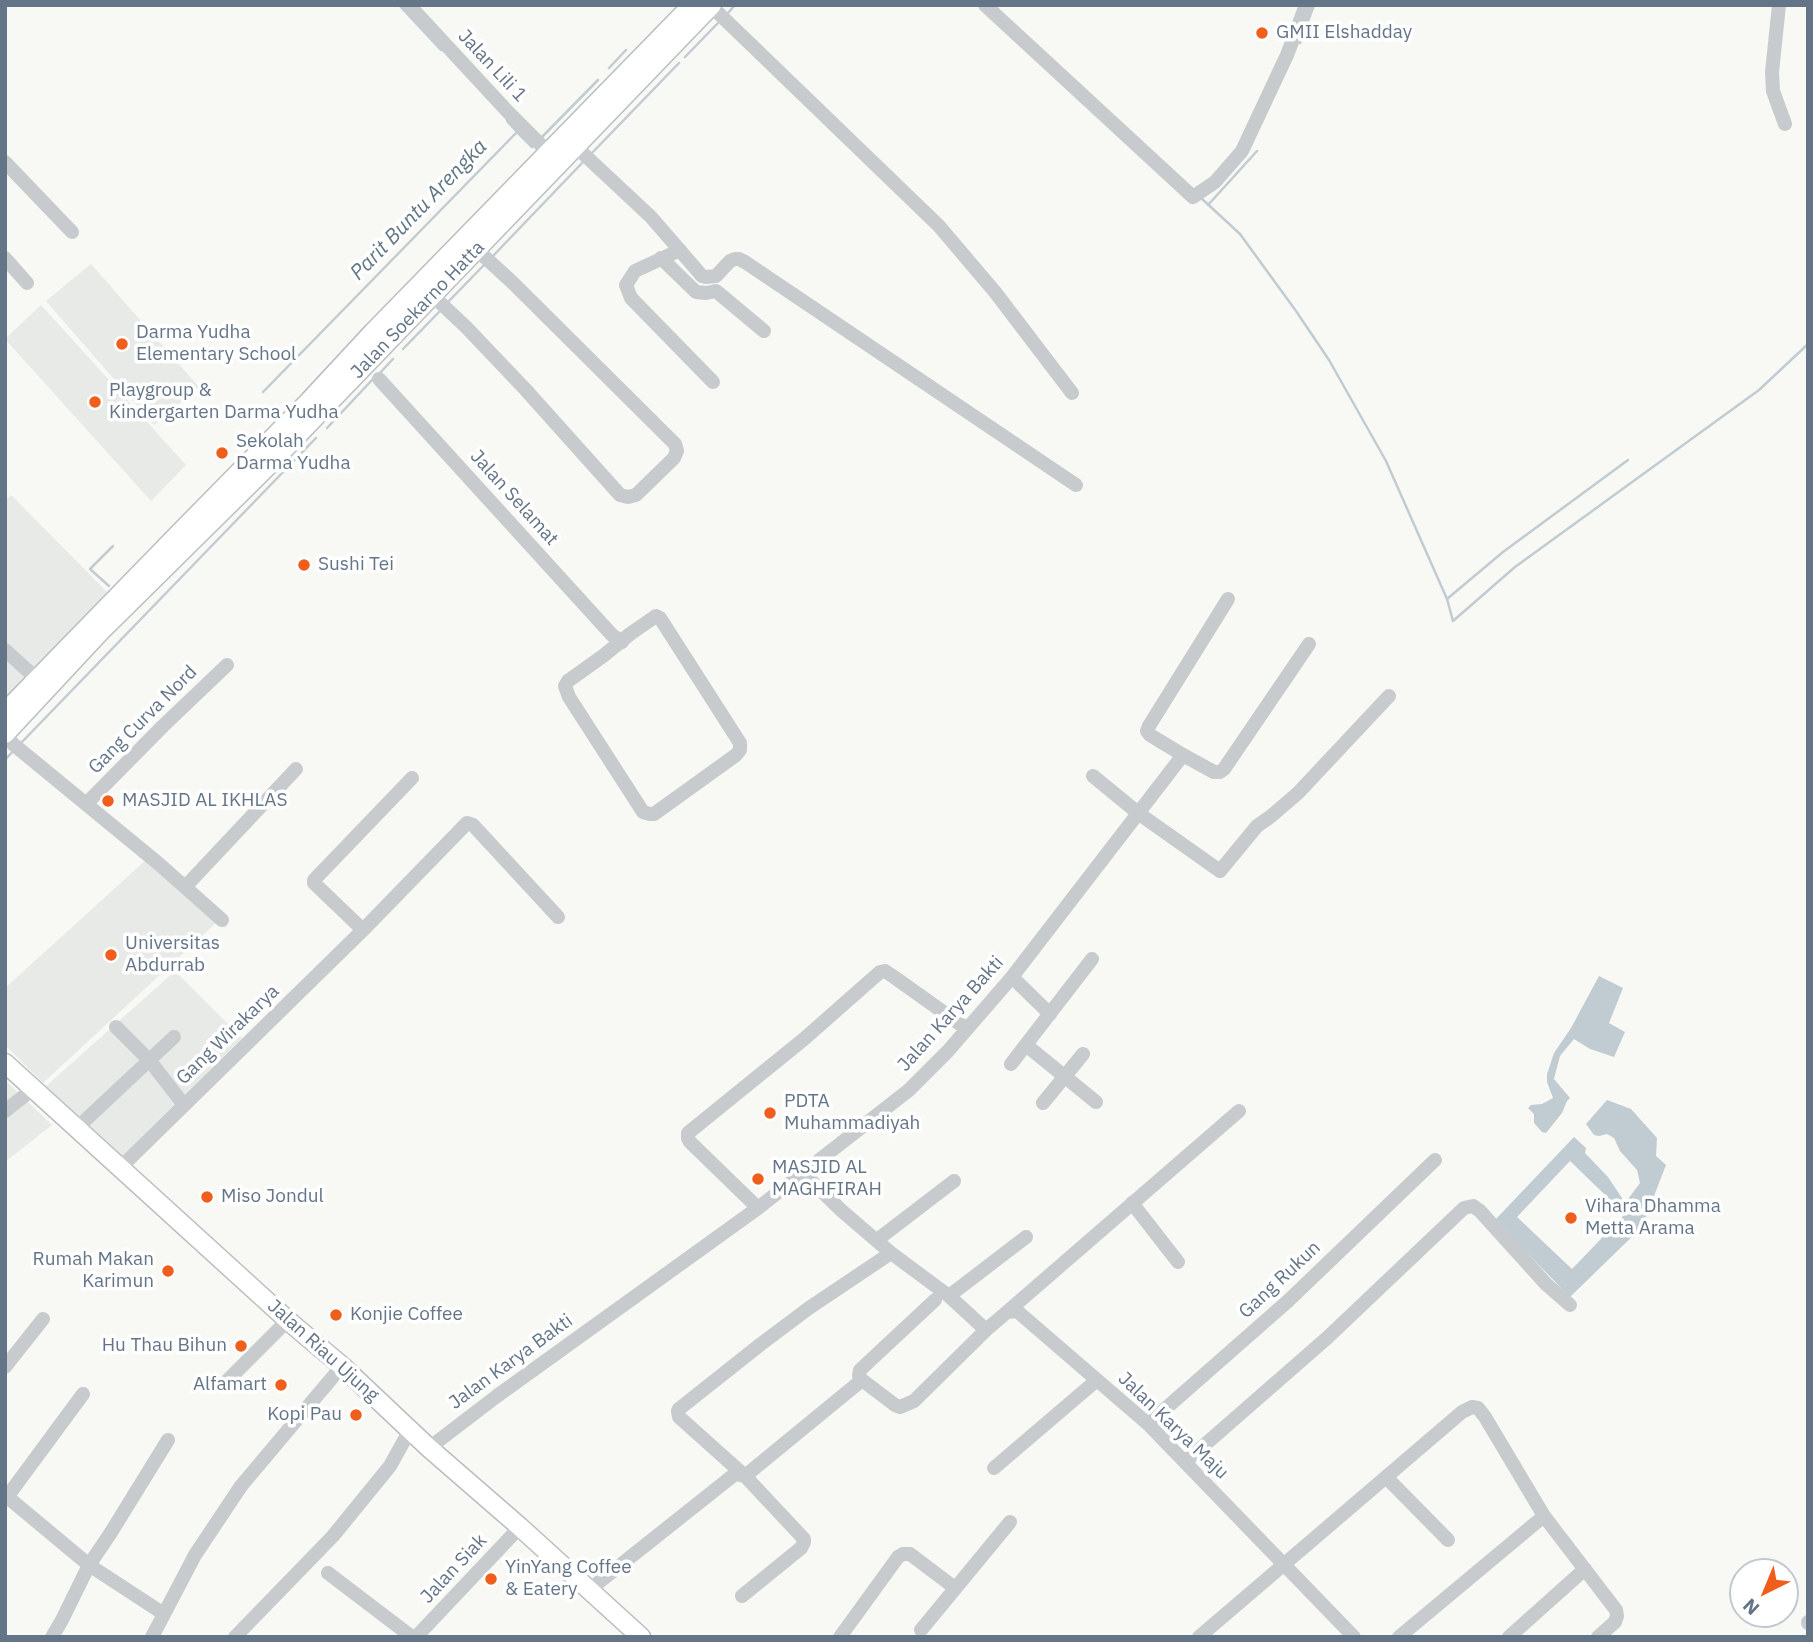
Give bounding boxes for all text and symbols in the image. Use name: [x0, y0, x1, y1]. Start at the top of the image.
place label: GMII Elshadday: [1276, 22, 1412, 44]
street label: Jalan Lili 1: [453, 25, 531, 107]
marker: GMII Elshadday: [1254, 25, 1270, 41]
water label: Parit Buntu Arengka: [345, 134, 493, 286]
street label: Jalan Soekarno Hatta: [346, 236, 490, 384]
place label: Darma Yudha Elementary School: [136, 322, 296, 366]
marker: Darma Yudha Elementary School: [114, 336, 130, 352]
place label: Playgroup & Kindergarten Darma Yudha: [109, 380, 339, 424]
marker: Playgroup & Kindergarten Darma Yudha: [87, 394, 103, 410]
place label: Sekolah Darma Yudha: [236, 431, 351, 475]
marker: Sekolah Darma Yudha: [214, 445, 230, 461]
street label: Jalan Selamat: [465, 446, 563, 550]
place label: Sushi Tei: [318, 554, 394, 576]
marker: Sushi Tei: [296, 557, 312, 573]
street label: Gang Curva Nord: [84, 661, 202, 779]
place label: MASJID AL IKHLAS: [122, 790, 288, 812]
marker: MASJID AL IKHLAS: [100, 793, 116, 809]
place label: Universitas Abdurrab: [125, 933, 220, 977]
marker: Universitas Abdurrab: [103, 947, 119, 963]
street label: Jalan Karya Bakti: [893, 952, 1009, 1076]
street label: Gang Wirakarya: [172, 980, 284, 1090]
place label: PDTA Muhammadiyah: [784, 1091, 920, 1135]
marker: PDTA Muhammadiyah: [762, 1105, 778, 1121]
place label: MASJID AL MAGHFIRAH: [772, 1157, 882, 1201]
marker: MASJID AL MAGHFIRAH: [750, 1171, 766, 1187]
place label: Miso Jondul: [221, 1186, 324, 1208]
marker: Miso Jondul: [199, 1189, 215, 1205]
place label: Vihara Dhamma Metta Arama: [1585, 1196, 1721, 1240]
marker: Vihara Dhamma Metta Arama: [1563, 1210, 1579, 1226]
street label: Gang Rukun: [1235, 1237, 1325, 1323]
place label: Rumah Makan Karimun: [33, 1249, 154, 1293]
marker: Rumah Makan Karimun: [160, 1263, 176, 1279]
street label: Jalan Riau Ujung: [263, 1295, 383, 1407]
place label: Konjie Coffee: [350, 1304, 463, 1326]
marker: Konjie Coffee: [328, 1307, 344, 1323]
street label: Jalan Karya Bakti: [445, 1310, 577, 1414]
place label: Hu Thau Bihun: [102, 1335, 227, 1357]
marker: Hu Thau Bihun: [233, 1338, 249, 1354]
street label: Jalan Karya Maju: [1113, 1368, 1233, 1484]
place label: Alfamart: [193, 1374, 267, 1396]
marker: Alfamart: [273, 1377, 289, 1393]
place label: Kopi Pau: [267, 1404, 342, 1426]
marker: Kopi Pau: [348, 1407, 364, 1423]
street label: Jalan Siak: [416, 1530, 492, 1608]
place label: YinYang Coffee & Eatery: [505, 1557, 632, 1601]
north arrow: [1729, 1558, 1799, 1628]
marker: YinYang Coffee & Eatery: [483, 1571, 499, 1587]
text: N: [1738, 1593, 1764, 1620]

